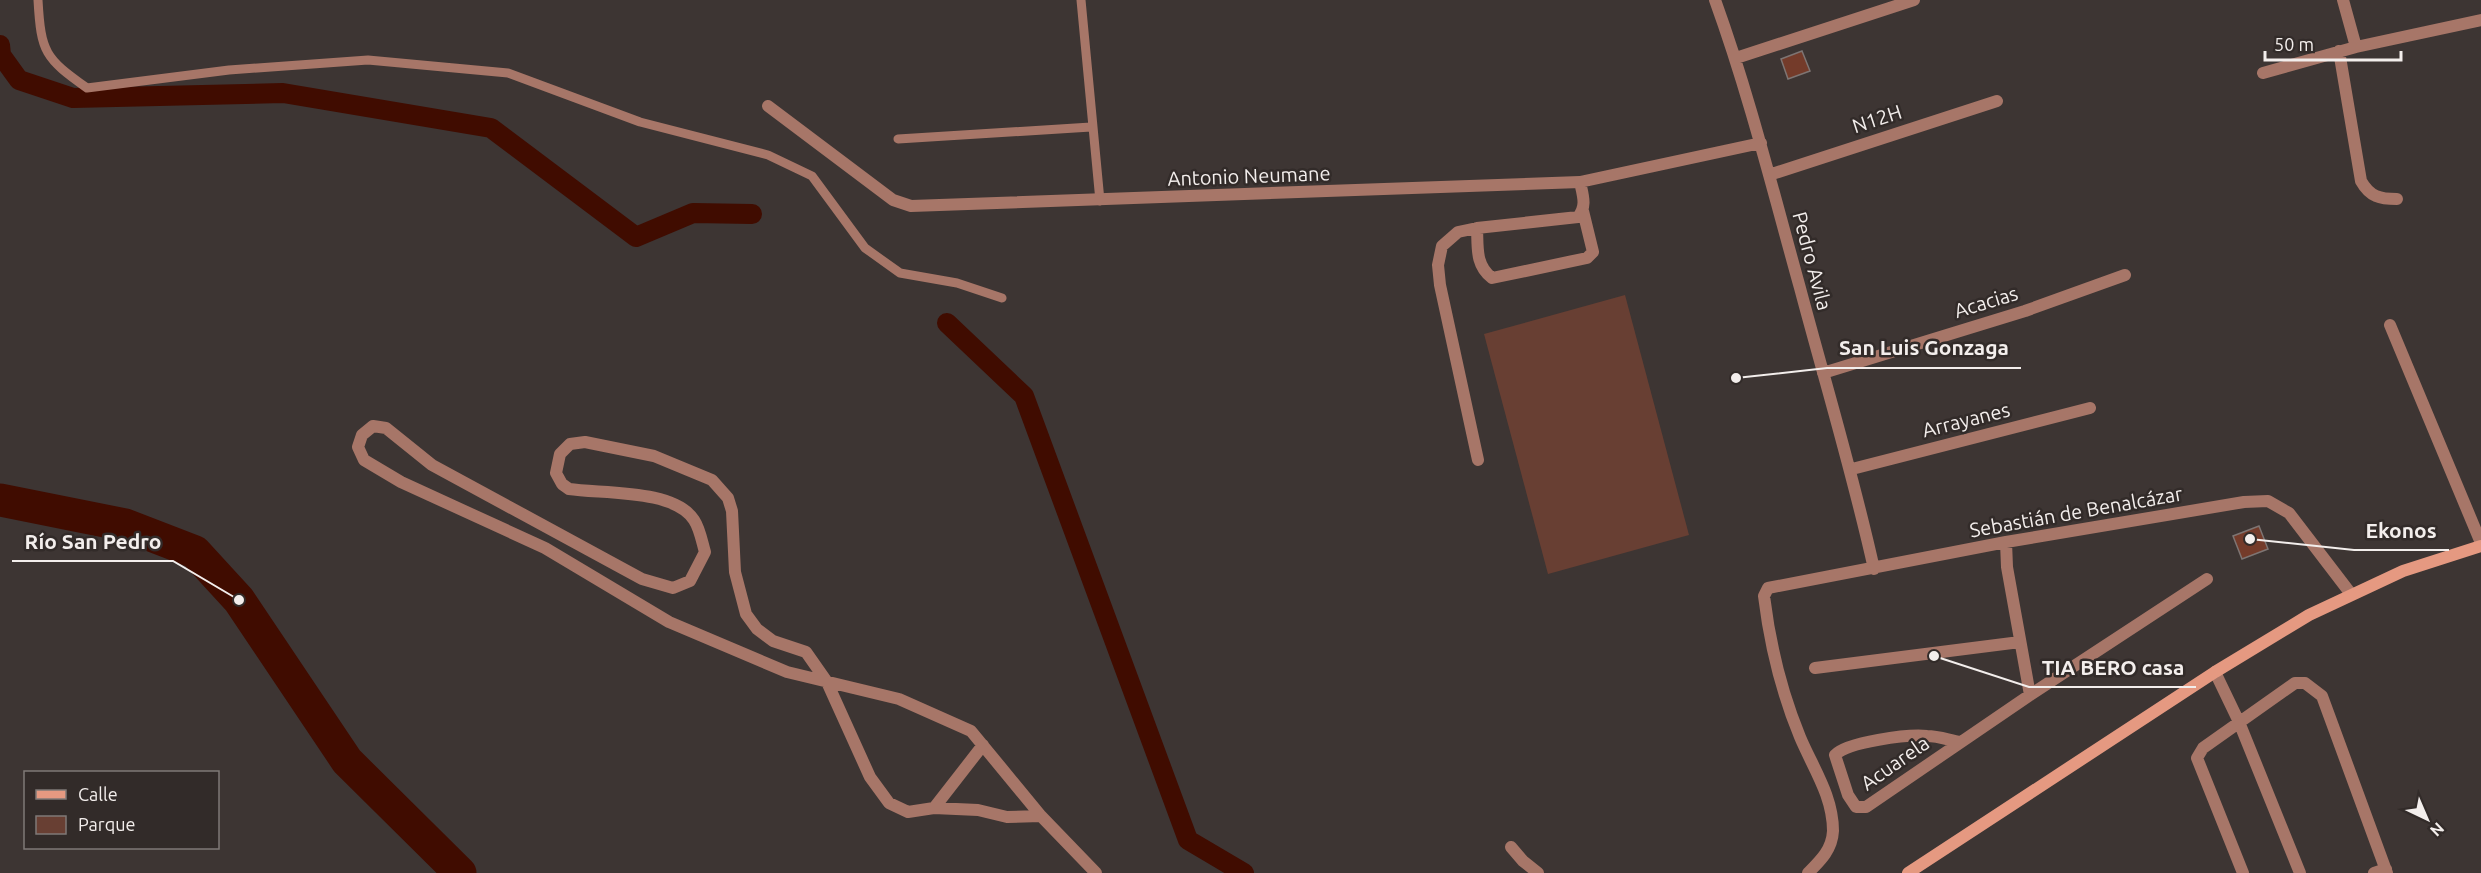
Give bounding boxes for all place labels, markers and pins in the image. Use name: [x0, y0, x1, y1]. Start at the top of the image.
callout: San Luis Gonzaga: [1827, 329, 2021, 368]
callout: Ekonos: [2354, 511, 2449, 550]
callout: Río San Pedro: [12, 522, 173, 561]
callout: TIA BERO casa: [2029, 648, 2196, 687]

